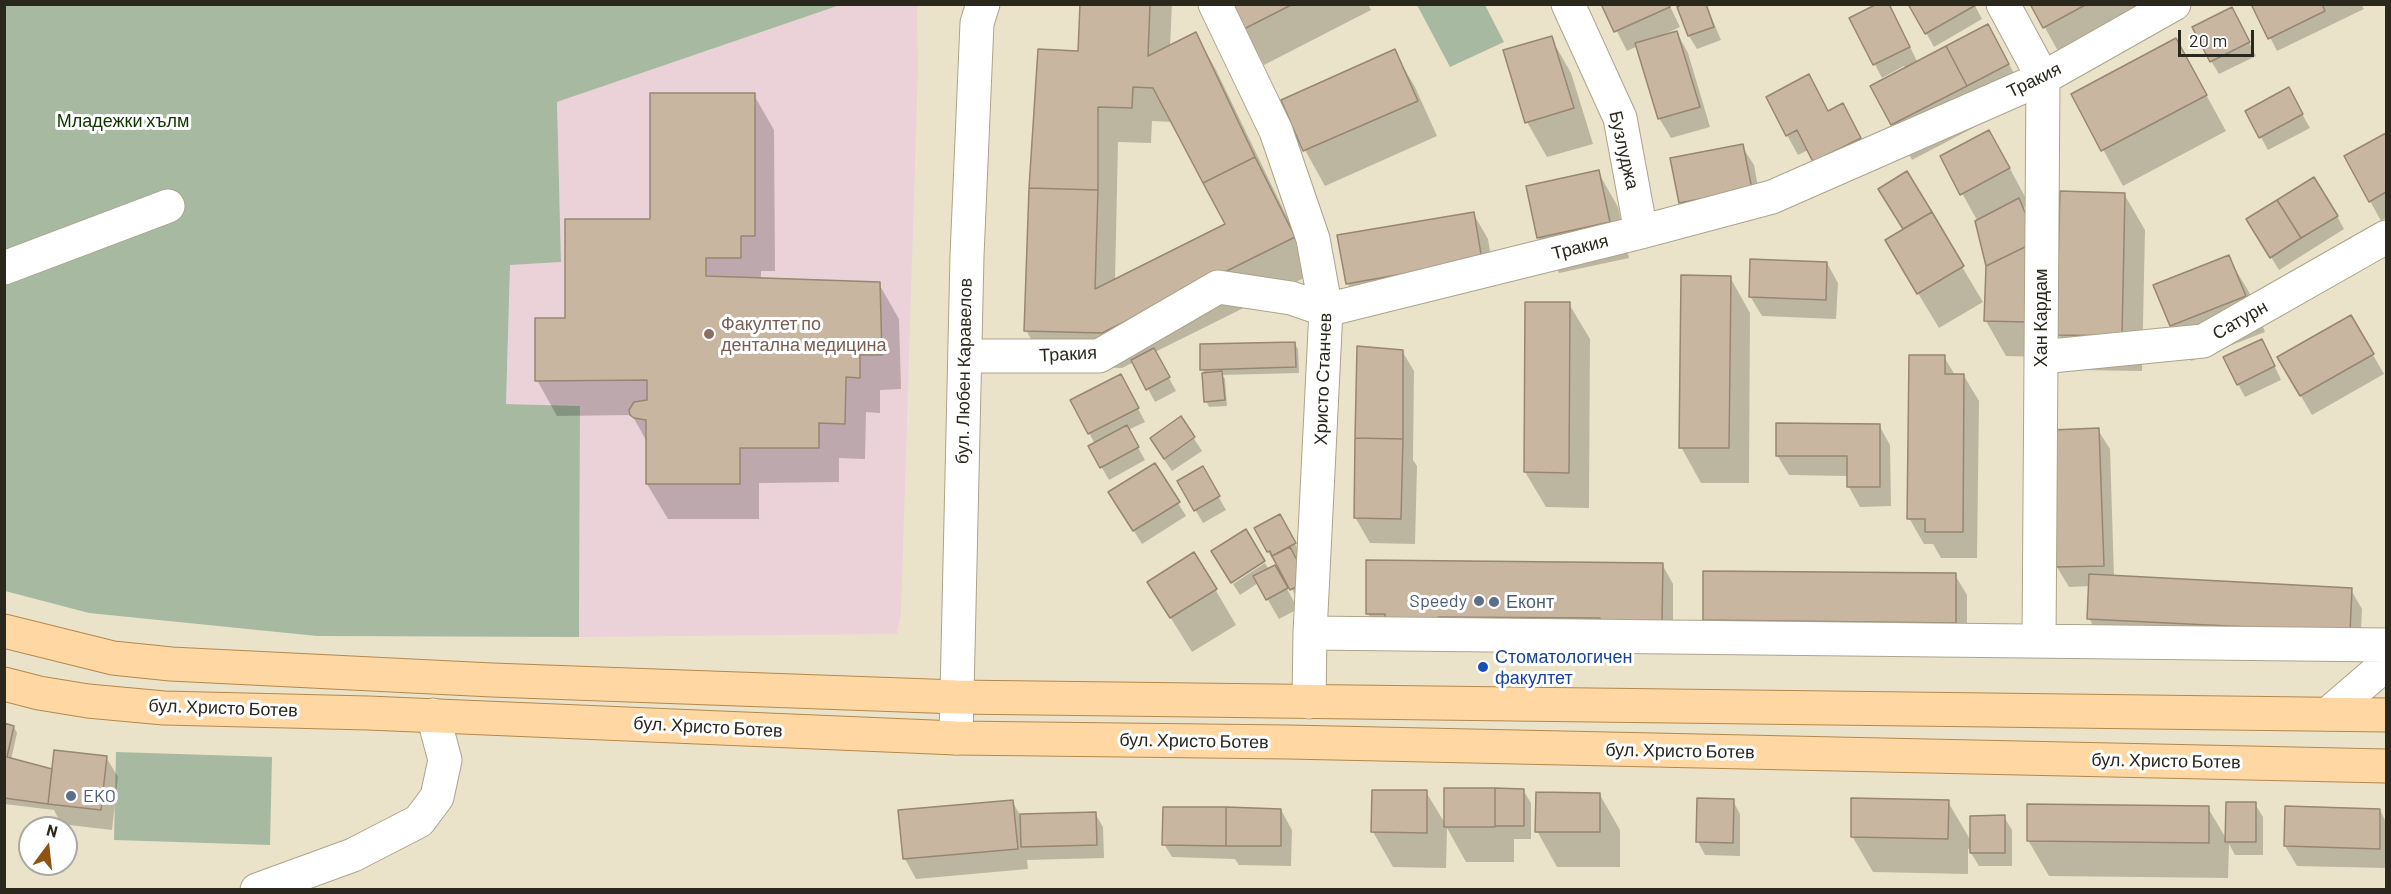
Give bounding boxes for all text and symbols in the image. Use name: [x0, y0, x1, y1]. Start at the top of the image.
scale bar: [2181, 18, 2258, 56]
text: 20 m: [2189, 29, 2227, 51]
street label: Тракия: [2003, 58, 2065, 102]
street label: Бузлуджа: [1604, 109, 1644, 191]
park label: Младежки хълм: [57, 110, 189, 132]
street label: Тракия: [1549, 230, 1611, 264]
street label: Хан Кардам: [2030, 269, 2052, 367]
street label: бул. Любен Каравелов: [952, 278, 976, 464]
street label: Сатурн: [2209, 296, 2271, 344]
street label: Христо Станчев: [1310, 312, 1336, 446]
place label: Факултет по дентална медицина: [721, 313, 886, 356]
marker: Факултет по дентална медицина: [702, 327, 716, 341]
street label: Тракия: [1039, 342, 1097, 366]
place label: Speedy: [1409, 590, 1467, 612]
place label: Еконт: [1506, 591, 1554, 613]
marker: Speedy: [1472, 594, 1486, 608]
marker: Еконт: [1487, 595, 1501, 609]
place label: Стоматологичен факултет: [1495, 646, 1632, 688]
marker: Стоматологичен факултет: [1476, 660, 1490, 674]
street label: бул. Христо Ботев: [148, 695, 298, 721]
street label: бул. Христо Ботев: [633, 712, 783, 742]
street label: бул. Христо Ботев: [1119, 729, 1269, 753]
street label: бул. Христо Ботев: [1605, 739, 1755, 763]
street label: бул. Христо Ботев: [2091, 749, 2241, 773]
place label: EKO: [83, 785, 116, 807]
marker: EKO: [64, 789, 78, 803]
north arrow: [18, 816, 78, 876]
text: N: [45, 820, 60, 841]

